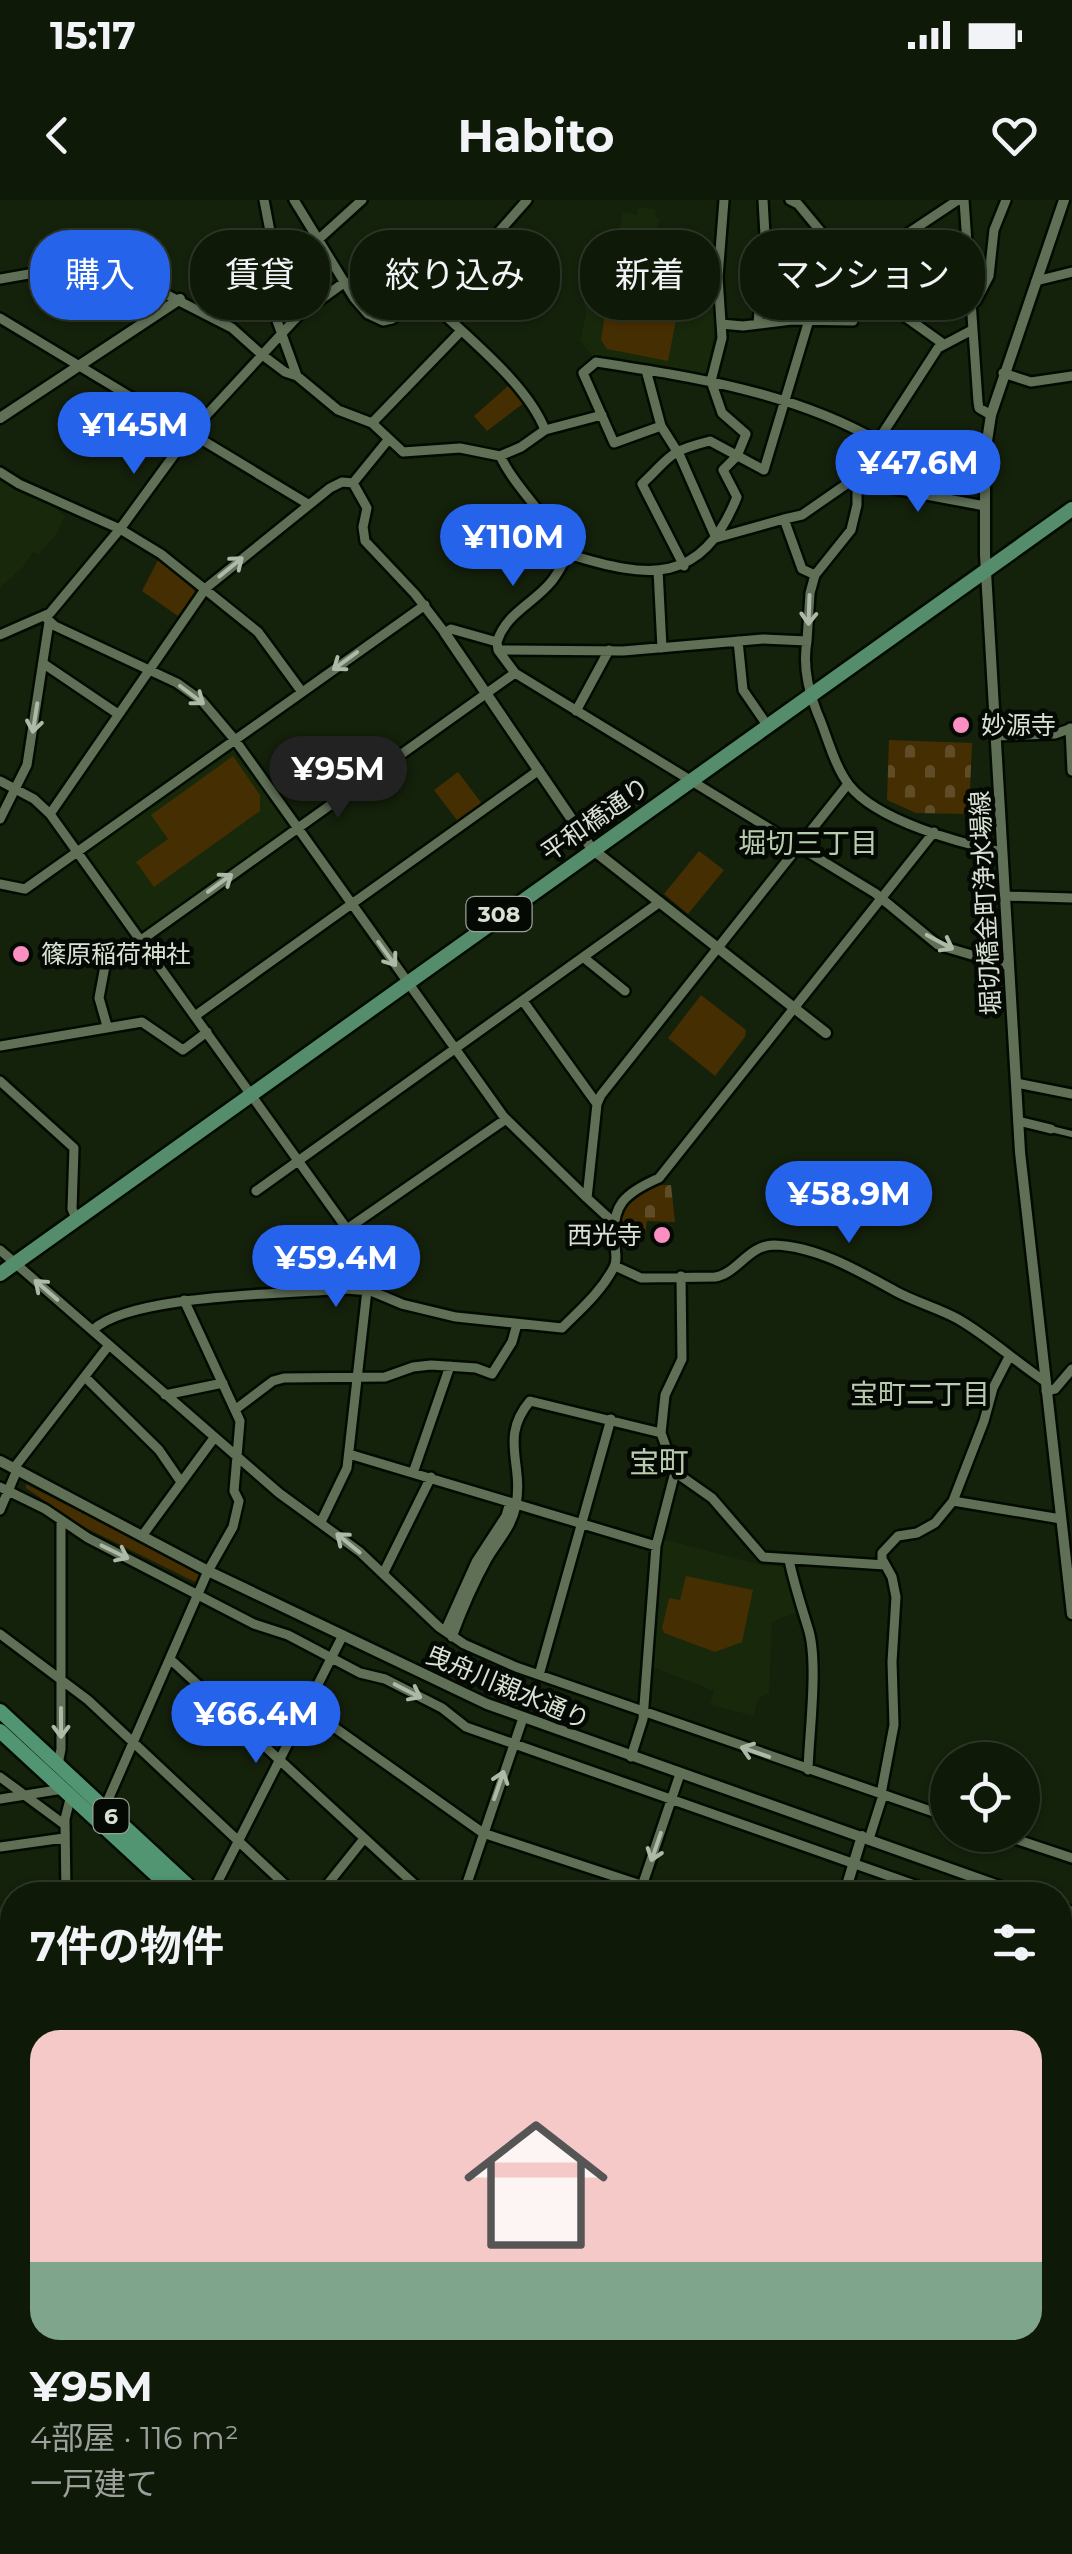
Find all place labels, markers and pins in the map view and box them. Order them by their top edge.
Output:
pin: ¥145M [64,392,204,477]
pin: ¥47.6M [837,430,999,515]
pin: ¥110M [443,504,583,589]
place label: 妙源寺 [981,710,1056,740]
marker: 妙源寺 [950,714,972,736]
pin: ¥95M [279,736,397,821]
place label: 篠原稲荷神社 [41,939,191,969]
marker: 篠原稲荷神社 [10,943,32,965]
pin: ¥58.9M [768,1161,930,1246]
place label: 西光寺 [567,1220,642,1250]
marker: 西光寺 [651,1224,673,1246]
pin: ¥59.4M [255,1225,417,1310]
pin: ¥66.4M [175,1681,337,1766]

